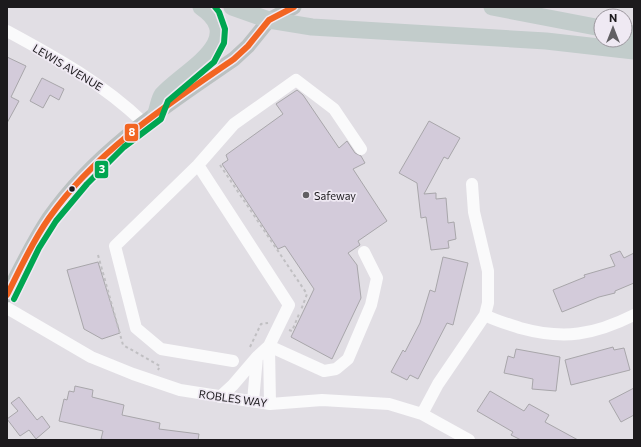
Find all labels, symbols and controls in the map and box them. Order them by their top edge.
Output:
north arrow [593,8,633,48]
text: N [609,11,617,24]
street label: LEWIS AVENUE [31,41,105,93]
line badge: 8 [124,123,139,142]
text: 8 [129,125,136,138]
line badge: 3 [94,160,109,179]
text: 3 [99,162,105,175]
unlabelled marker [67,184,77,194]
place label: Safeway [314,189,356,202]
marker: Safeway [301,190,311,200]
street label: ROBLES WAY [198,387,268,409]

